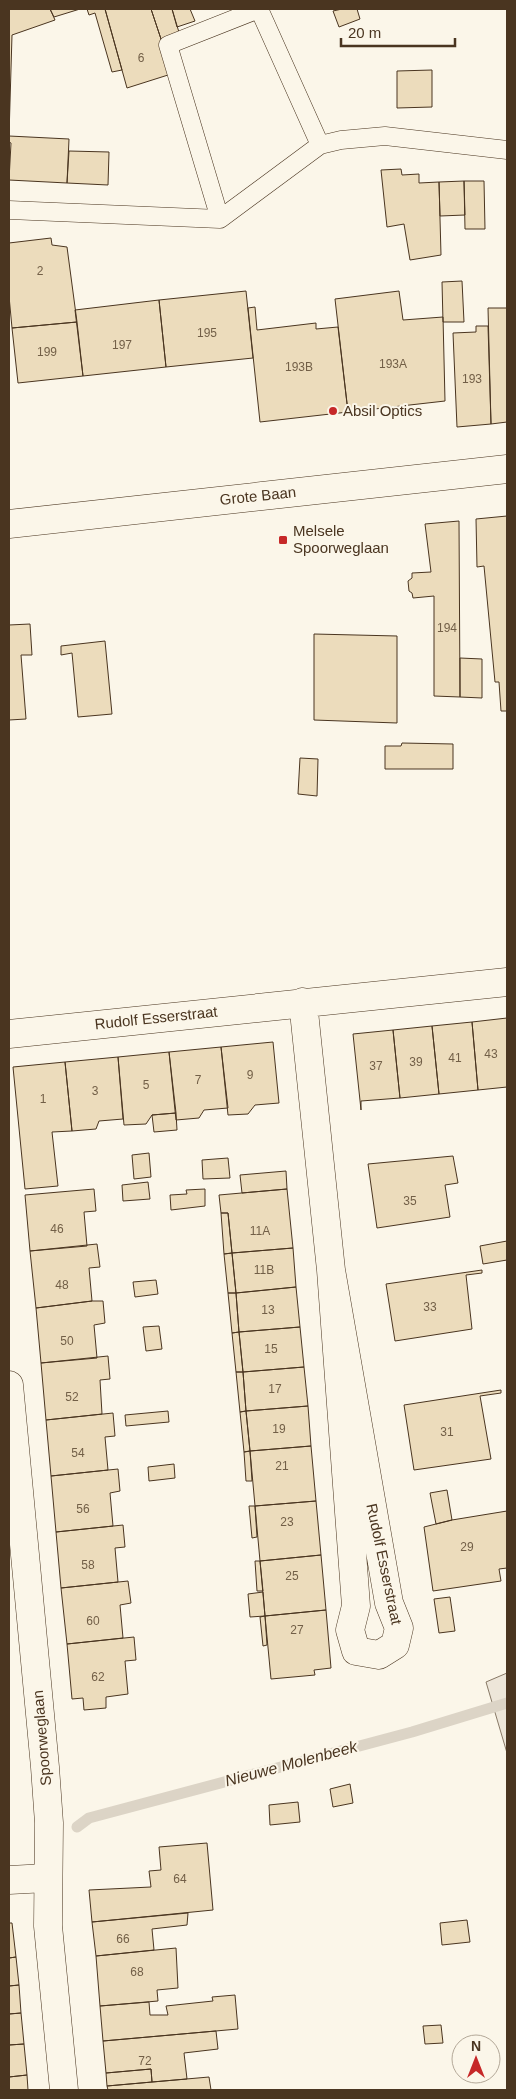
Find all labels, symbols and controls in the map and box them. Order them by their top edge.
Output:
scale bar [341,15,455,47]
text: 20 m [348,24,381,41]
house number: 6 [138,51,145,65]
house number: 2 [37,264,44,278]
house number: 195 [197,326,217,340]
house number: 197 [112,338,132,352]
house number: 199 [37,345,57,359]
house number: 193A [379,357,407,371]
house number: 193B [285,360,313,374]
house number: 193 [462,372,482,386]
place label: Absil Optics [343,402,422,419]
marker: Absil Optics [327,405,339,417]
street label: Grote Baan [219,483,297,508]
place label: Melsele Spoorweglaan [293,522,389,556]
marker: Melsele Spoorweglaan [277,534,289,546]
house number: 194 [437,621,457,635]
street label: Rudolf Esserstraat [94,1003,219,1032]
house number: 43 [484,1047,498,1061]
house number: 41 [448,1051,462,1065]
house number: 39 [409,1055,423,1069]
house number: 37 [369,1059,383,1073]
house number: 9 [247,1068,254,1082]
house number: 7 [195,1073,202,1087]
house number: 5 [143,1078,150,1092]
house number: 3 [92,1084,99,1098]
house number: 1 [40,1092,47,1106]
house number: 35 [403,1194,417,1208]
house number: 46 [50,1222,64,1236]
house number: 11A [250,1224,270,1238]
house number: 11B [254,1263,274,1277]
house number: 48 [55,1278,69,1292]
house number: 33 [423,1300,437,1314]
house number: 13 [261,1303,275,1317]
house number: 50 [60,1334,74,1348]
house number: 15 [264,1342,278,1356]
house number: 17 [268,1382,282,1396]
house number: 52 [65,1390,79,1404]
house number: 19 [272,1422,286,1436]
house number: 31 [440,1425,454,1439]
house number: 54 [71,1446,85,1460]
house number: 21 [275,1459,289,1473]
house number: 56 [76,1502,90,1516]
street label: Rudolf Esserstraat [363,1502,406,1627]
house number: 23 [280,1515,294,1529]
house number: 29 [460,1540,474,1554]
house number: 58 [81,1558,95,1572]
house number: 25 [285,1569,299,1583]
house number: 60 [86,1614,100,1628]
house number: 27 [290,1623,304,1637]
house number: 62 [91,1670,105,1684]
street label: Spoorweglaan [29,1690,54,1787]
water label: Nieuwe Molenbeek [223,1737,360,1789]
house number: 64 [173,1872,187,1886]
house number: 66 [116,1932,130,1946]
house number: 68 [130,1965,144,1979]
north arrow [451,2034,501,2084]
text: N [471,2038,481,2054]
house number: 72 [138,2054,152,2068]

